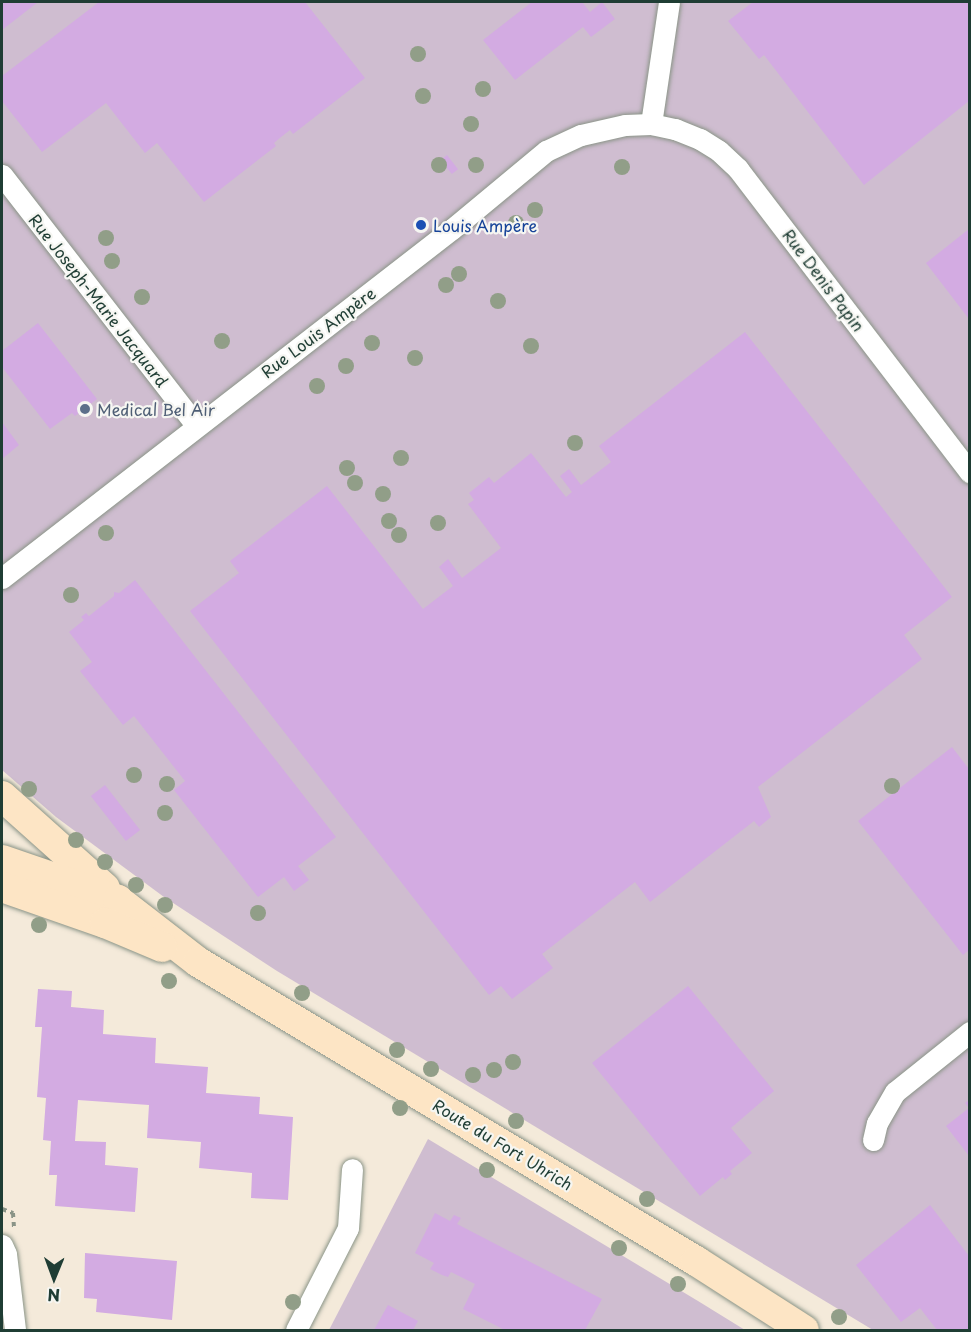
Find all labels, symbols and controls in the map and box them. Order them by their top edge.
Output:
street label: Rue Joseph-Marie Jacquard [24,208,174,392]
place label: Louis Ampère [433,215,538,235]
marker: Louis Ampère [414,218,428,232]
street label: Rue Denis Papin [779,225,869,335]
street label: Rue Louis Ampère [256,282,380,382]
place label: Medical Bel Air [97,399,215,419]
marker: Medical Bel Air [78,402,92,416]
street label: Route du Fort Uhrich [429,1094,577,1194]
north arrow [24,1248,84,1308]
text: N [47,1284,60,1308]

